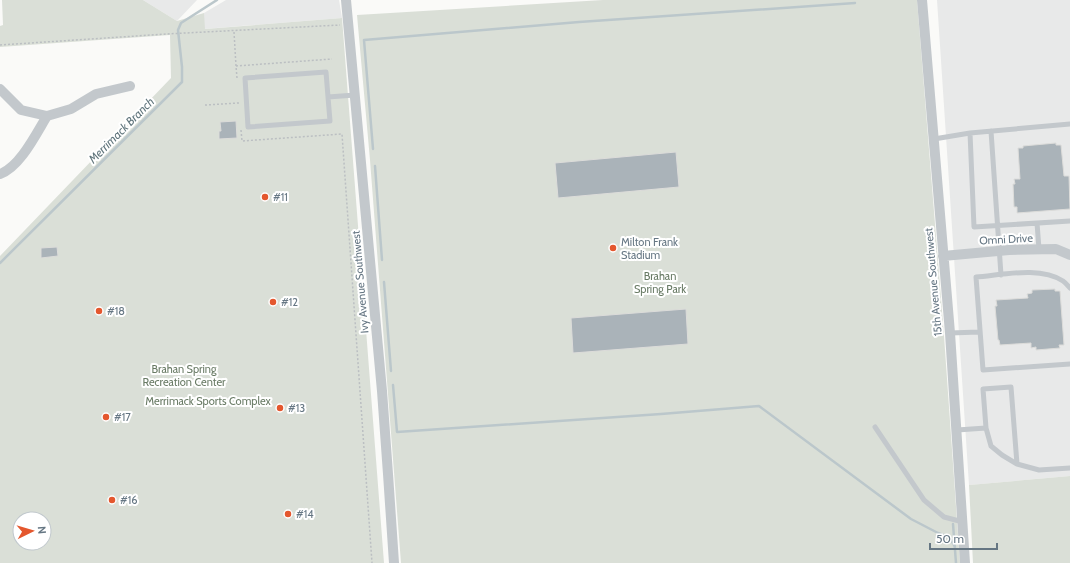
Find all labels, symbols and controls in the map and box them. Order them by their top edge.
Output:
water label: Merrimack Branch [84,94,157,167]
place label: #11 [273,190,288,204]
marker: #11 [260,192,270,202]
street label: 15th Avenue Southwest [921,227,945,337]
street label: Ivy Avenue Southwest [349,230,371,334]
street label: Omni Drive [979,231,1034,247]
place label: Milton Frank Stadium [621,235,678,262]
marker: Milton Frank Stadium [608,243,618,253]
park label: Brahan Spring Park [634,269,686,296]
place label: #12 [281,295,298,309]
marker: #12 [268,297,278,307]
place label: #18 [107,304,125,318]
marker: #18 [94,306,104,316]
park label: Brahan Spring Recreation Center [143,362,226,389]
park label: Merrimack Sports Complex [145,394,272,408]
place label: #13 [288,401,305,415]
marker: #13 [275,403,285,413]
place label: #17 [114,410,131,424]
marker: #17 [101,412,111,422]
place label: #16 [120,493,138,507]
marker: #16 [107,495,117,505]
place label: #14 [296,507,314,521]
marker: #14 [283,509,293,519]
north arrow [12,511,52,551]
scale bar [930,525,997,551]
text: N [35,526,49,535]
text: 50 m [936,531,964,546]

